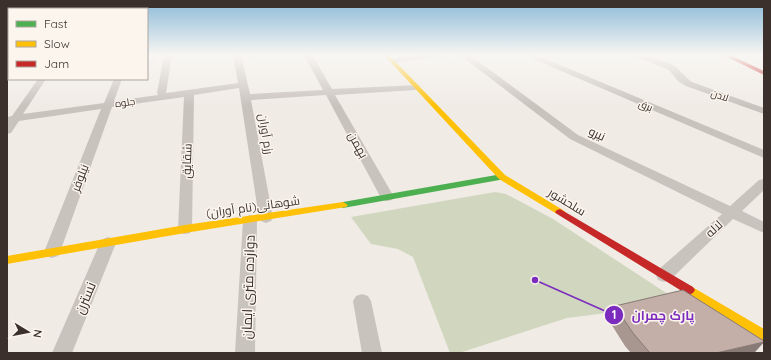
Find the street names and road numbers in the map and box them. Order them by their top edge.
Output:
street label: لادن [709,86,730,105]
street label: جلوه [114,95,136,110]
street label: برق [637,97,655,114]
street label: رزم آوران [255,112,277,156]
street label: نیرو [586,123,608,144]
street label: بهمن [345,129,372,160]
street label: شقایق [178,143,195,179]
street label: نیلوفر [67,162,92,195]
street label: سلحشور [545,184,589,219]
street label: شوهانی(نام آوران) [205,192,301,221]
street label: لاله [702,217,725,240]
street label: دوازده متری ایمان [237,234,259,340]
street label: نسترن [70,279,100,317]

